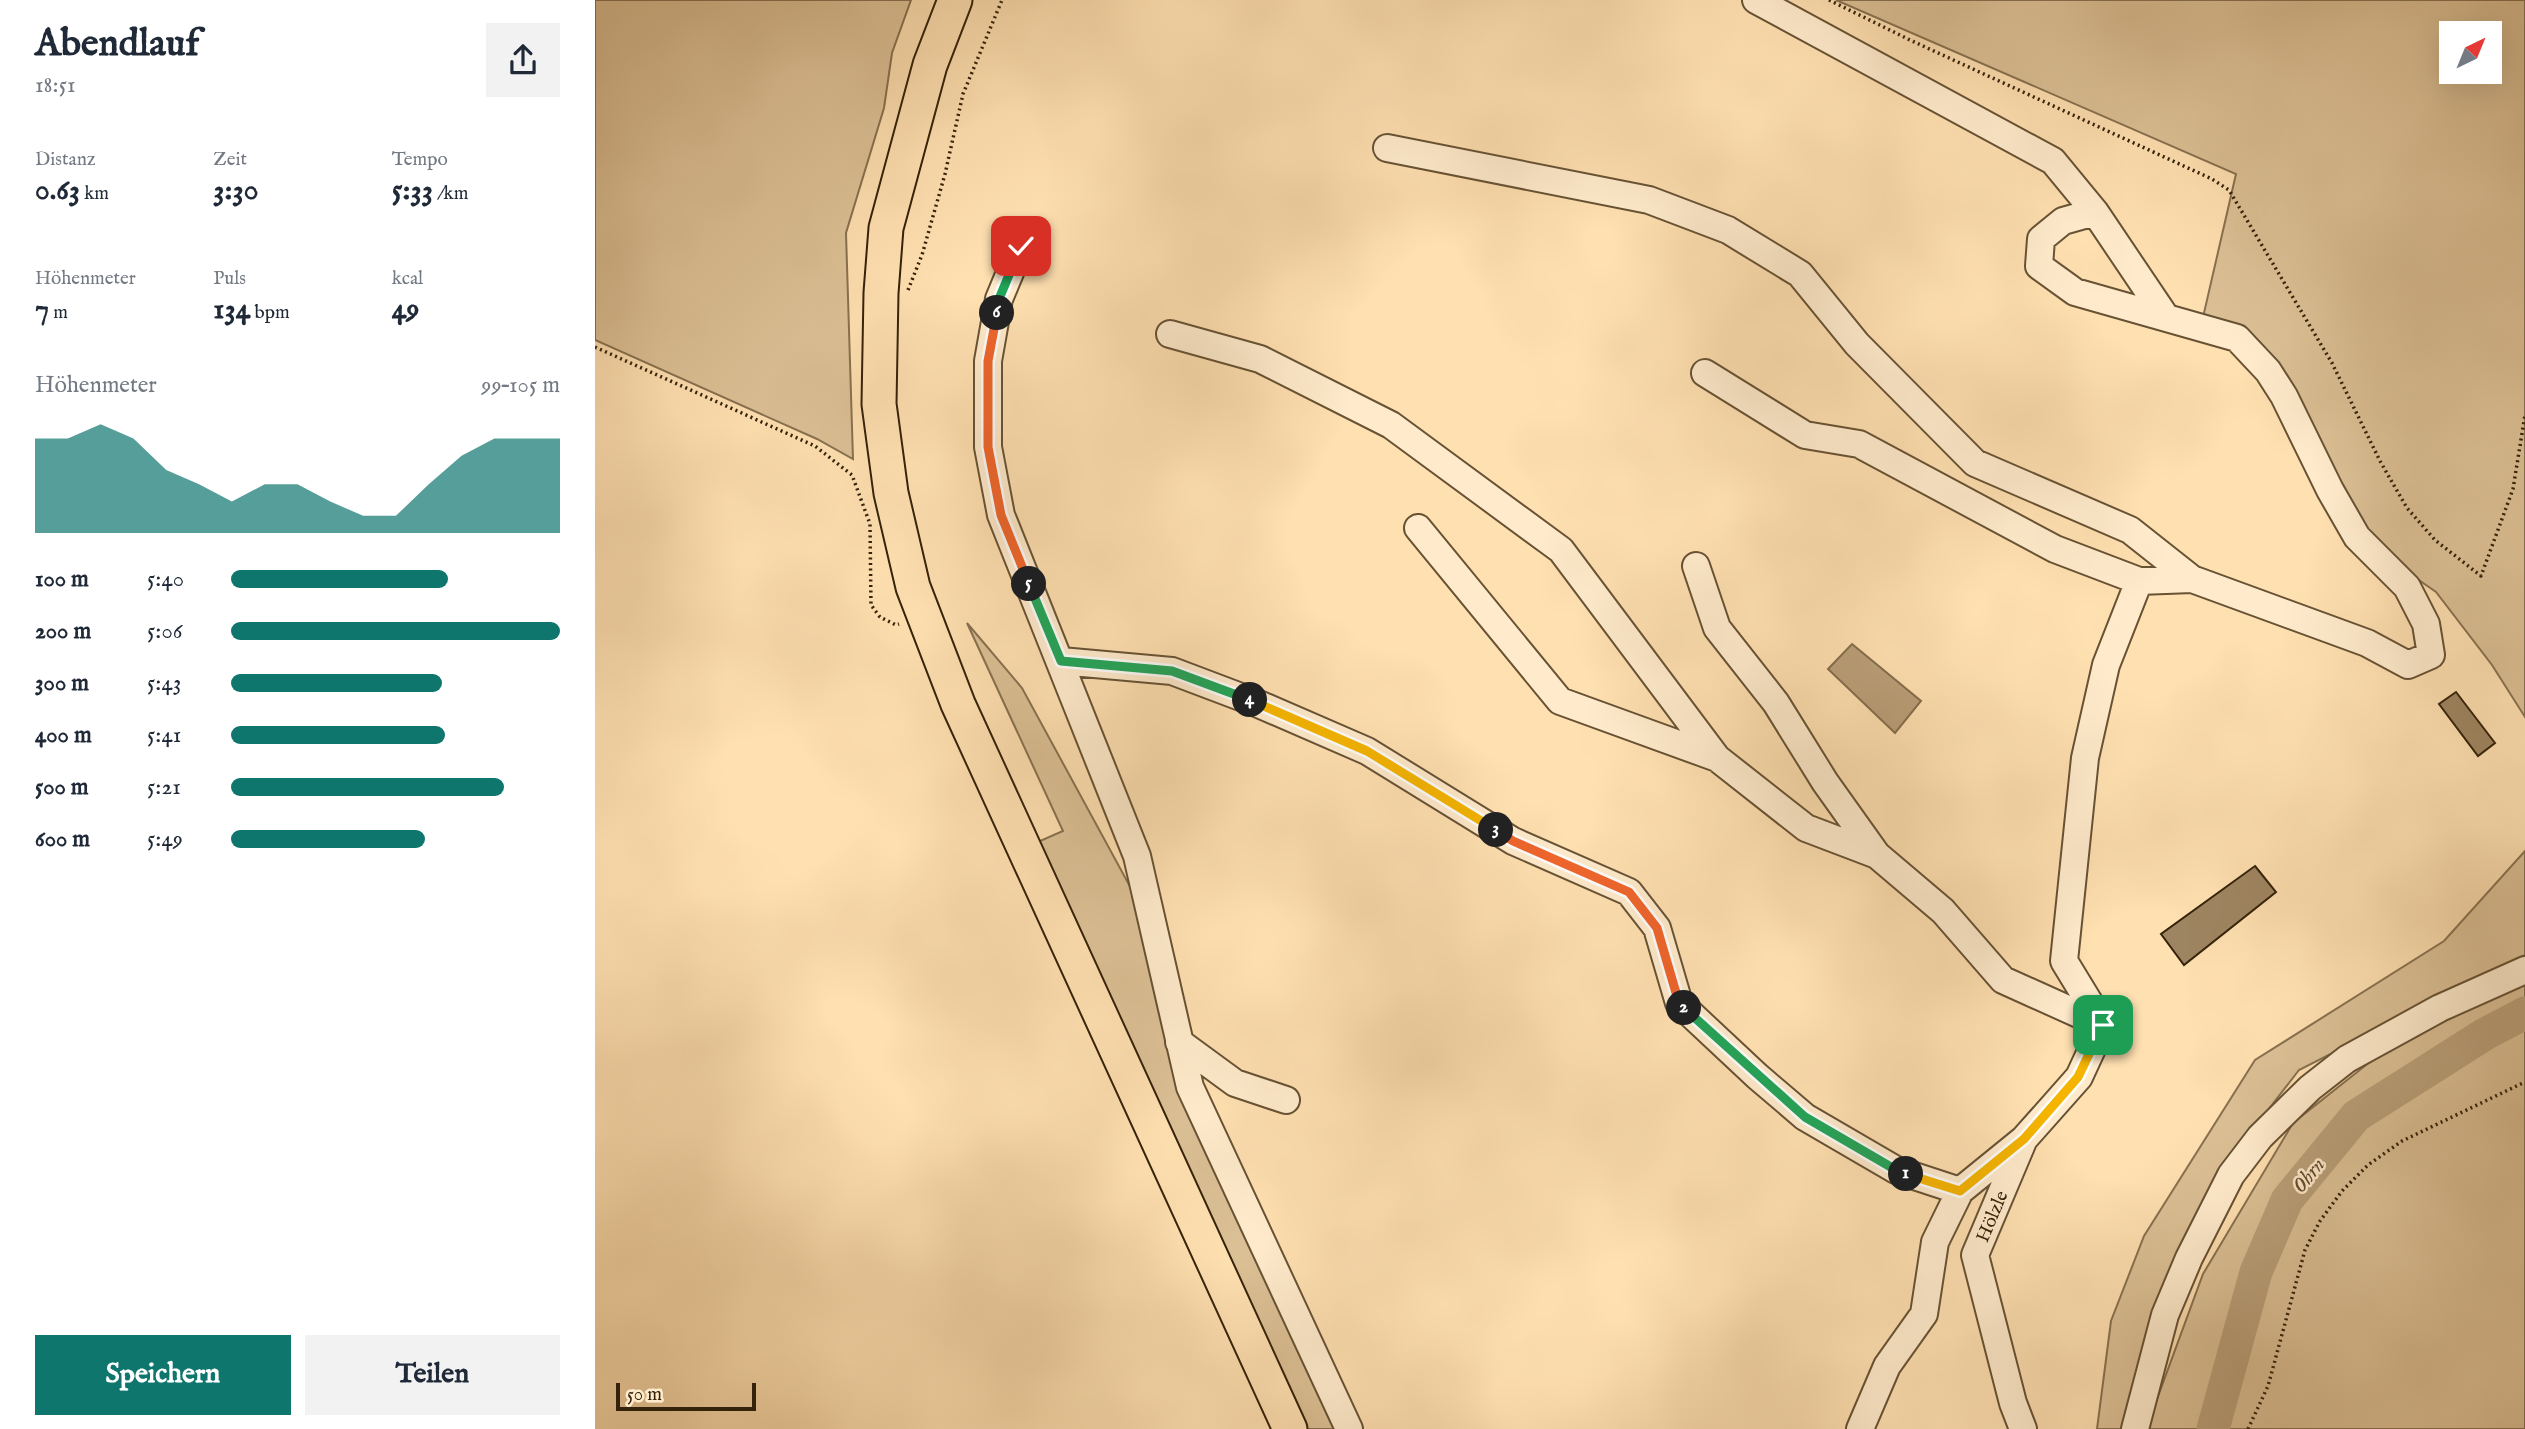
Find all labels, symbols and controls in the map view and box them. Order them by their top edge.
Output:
text: Abendlauf [35,21,199,69]
north arrow [2439,21,2503,84]
map controls [2439,21,2502,84]
button: share [486,23,560,97]
text: 18:51 [35,71,76,100]
text: Distanz [35,148,96,172]
text: Zeit [213,148,247,172]
text: Tempo [392,148,448,172]
text: 0.63 [35,172,80,210]
text: 3:30 [213,172,258,210]
text: 5:33 [392,172,433,210]
text: km [80,182,109,206]
text: /km [433,182,468,206]
pin [991,216,1051,276]
icon: check [1002,227,1040,265]
text: Höhenmeter [35,267,136,291]
text: Puls [213,267,246,291]
text: kcal [392,267,423,291]
text: 7 [35,291,49,329]
text: 134 [213,291,250,329]
text: 49 [392,291,419,329]
pin: 6 [979,296,1015,330]
text: 6 [992,300,1001,324]
text: m [49,301,68,325]
text: bpm [250,301,290,325]
text: Höhenmeter [35,371,157,400]
text: 99–105 m [481,371,560,400]
text: 100 m [35,565,89,594]
text: 5:40 [147,565,184,594]
pin: 5 [1011,566,1047,602]
text: 5 [1025,571,1032,595]
text: 200 m [35,617,91,646]
text: 5:06 [147,617,182,646]
text: 300 m [35,669,89,698]
text: 5:43 [147,669,181,698]
pin: 4 [1233,682,1267,718]
text: 4 [1245,687,1254,711]
text: 400 m [35,721,92,750]
text: 5:41 [147,721,181,750]
text: 500 m [35,773,89,802]
text: 5:21 [147,773,181,802]
pin: 3 [1479,812,1513,848]
text: 3 [1492,817,1499,841]
text: 600 m [35,825,90,854]
text: 5:49 [147,825,183,854]
pin: 2 [1667,990,1701,1026]
text: 2 [1679,995,1688,1019]
pin [2073,995,2133,1055]
icon: arrive [2084,1006,2122,1044]
water label: Ohrn [2287,1153,2332,1199]
pin: 1 [1889,1156,1923,1192]
text: 1 [1902,1161,1909,1185]
street label: Hölzle [1971,1187,2015,1246]
button: Speichern [35,1335,291,1415]
button: Teilen [305,1335,560,1415]
scale bar [616,1380,756,1412]
text: 50 m [627,1383,662,1407]

